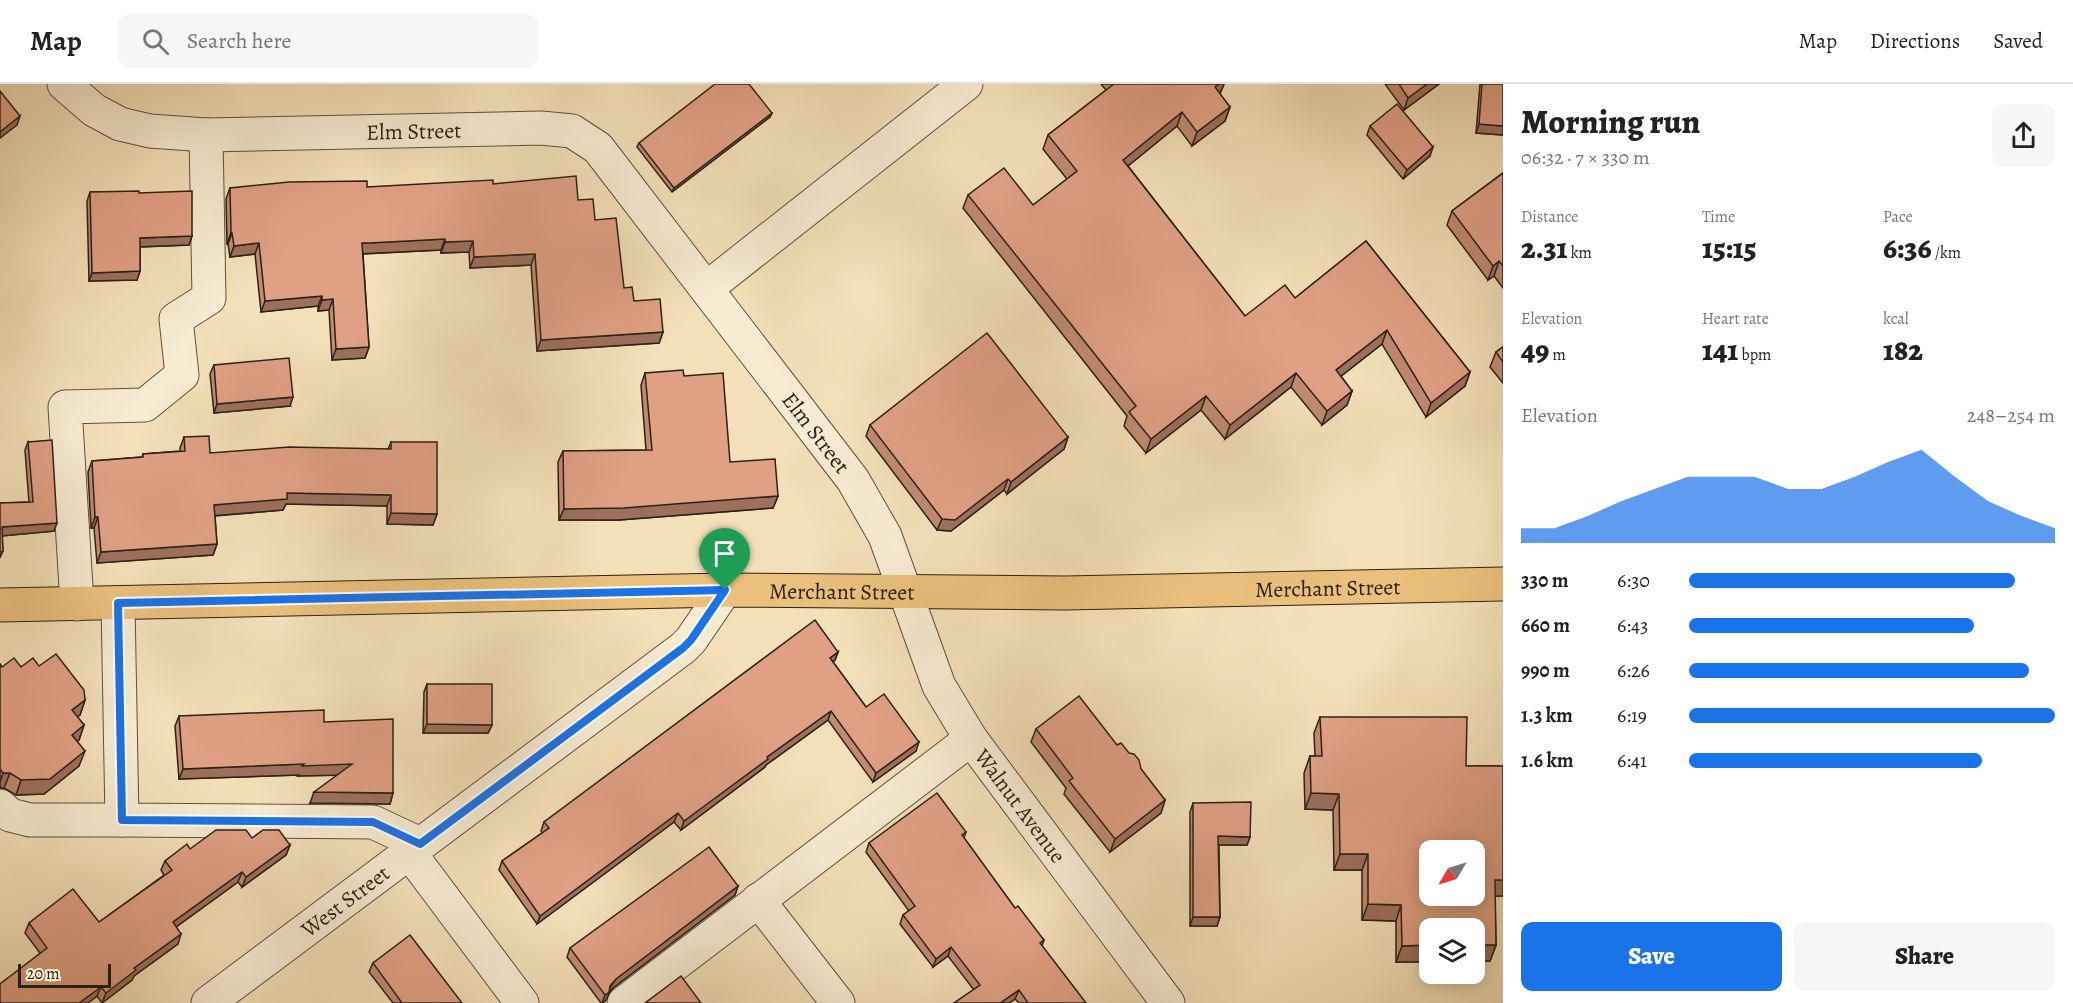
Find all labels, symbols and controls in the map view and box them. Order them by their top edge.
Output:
search box [118,14,538,68]
text: Map [30,22,82,60]
icon: search [139,25,172,58]
text: Search here [187,26,291,56]
text: Map [1799,27,1837,55]
text: Directions [1870,27,1960,55]
text: Saved [1993,27,2043,55]
text: Morning run [1521,99,1700,144]
button: share [1992,104,2055,167]
street label: Elm Street [366,116,462,148]
text: 06:32 · 7 × 330 m [1521,144,1650,171]
text: Distance [1521,206,1578,228]
text: Time [1702,206,1735,228]
text: Pace [1883,206,1913,228]
text: 2.31 [1521,228,1568,268]
text: 15:15 [1702,228,1757,268]
text: 6:36 [1883,228,1931,268]
text: km [1568,242,1592,264]
text: /km [1931,242,1961,264]
text: Elevation [1521,308,1582,330]
text: Heart rate [1702,308,1769,330]
text: kcal [1883,308,1909,330]
text: 49 [1521,330,1549,370]
text: 141 [1702,330,1738,370]
text: 182 [1883,330,1923,370]
text: m [1549,344,1566,366]
text: bpm [1738,344,1771,366]
street label: Elm Street [775,386,856,480]
text: Elevation [1521,402,1598,429]
text: 248–254 m [1967,402,2055,429]
pin [699,528,750,590]
icon: arrive [708,537,741,570]
text: 330 m [1521,567,1569,594]
text: 6:30 [1617,567,1650,594]
street label: Merchant Street [1255,572,1401,605]
street label: Merchant Street [769,576,915,608]
text: 660 m [1521,612,1570,639]
text: 6:43 [1617,612,1648,639]
text: 990 m [1521,657,1570,684]
text: 6:26 [1617,657,1650,684]
text: 1.3 km [1521,702,1573,729]
text: 6:19 [1617,702,1647,729]
street label: Walnut Avenue [967,742,1072,869]
text: 1.6 km [1521,747,1574,774]
text: 6:41 [1617,747,1647,774]
north arrow [1419,840,1485,906]
map controls [1419,840,1485,984]
street label: West Street [294,858,396,945]
button: layers [1419,918,1485,984]
button: Save [1521,922,1782,991]
button: Share [1794,922,2055,991]
scale bar [18,961,111,988]
text: 20 m [27,963,60,985]

